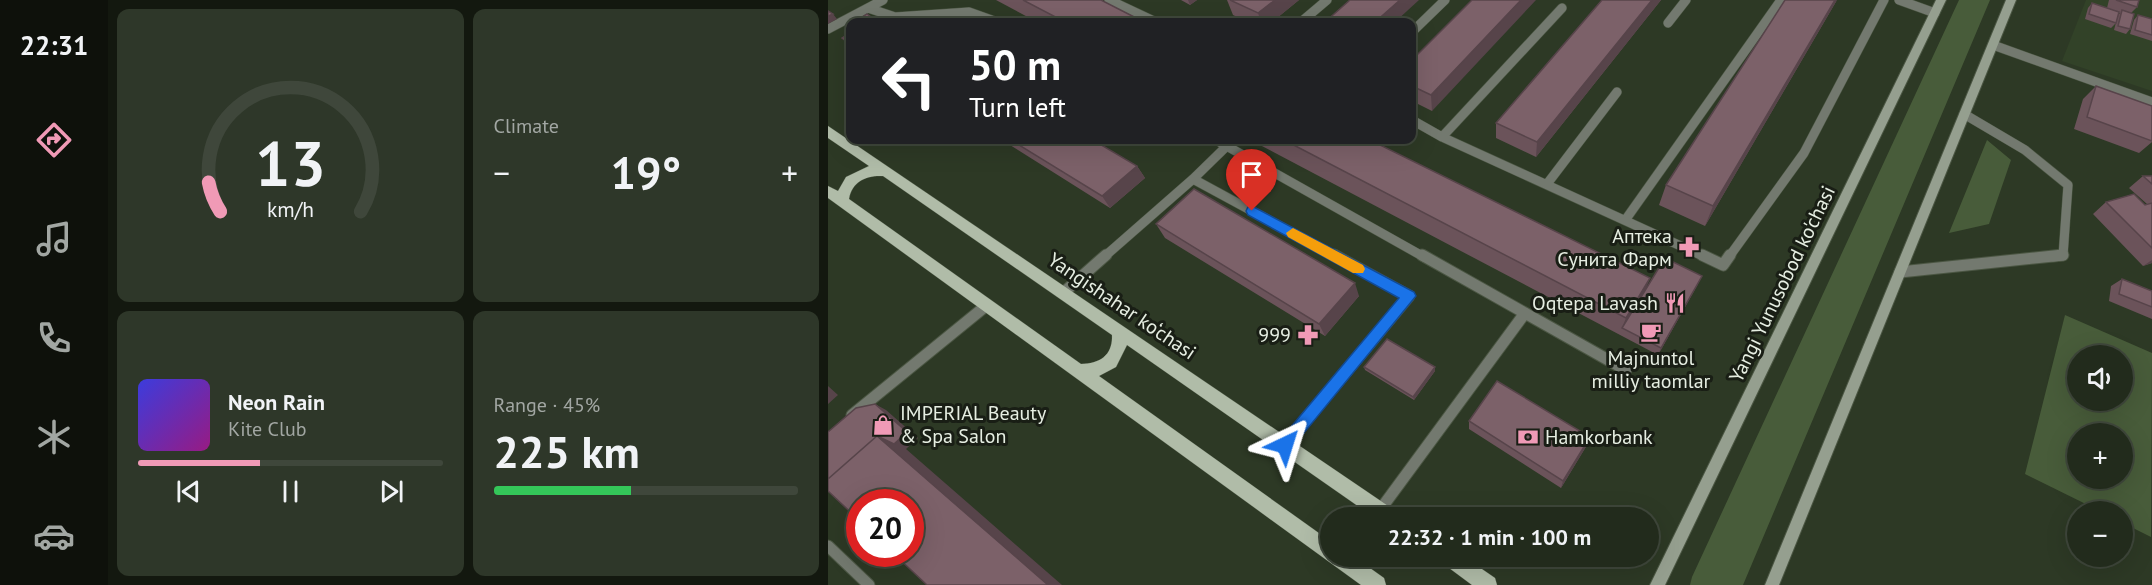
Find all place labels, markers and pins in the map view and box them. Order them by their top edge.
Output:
pin [1226,149,1277,211]
place label: Аптека Сунита Фарм [1557,223,1672,272]
pharmacy icon: Аптека Сунита Фарм [1677,235,1701,259]
place label: Oqtepa Lavash [1532,290,1658,316]
restaurant icon: Oqtepa Lavash [1663,291,1687,315]
cafe icon: Majnuntol milliy taomlar [1639,320,1663,344]
place label: 999 [1258,322,1291,348]
pharmacy icon: 999 [1296,323,1320,347]
place label: Majnuntol milliy taomlar [1592,345,1711,394]
place label: IMPERIAL Beauty & Spa Salon [900,400,1047,449]
shop icon: IMPERIAL Beauty & Spa Salon [871,413,895,437]
place label: Hamkorbank [1545,424,1653,450]
bank icon: Hamkorbank [1516,425,1540,449]

